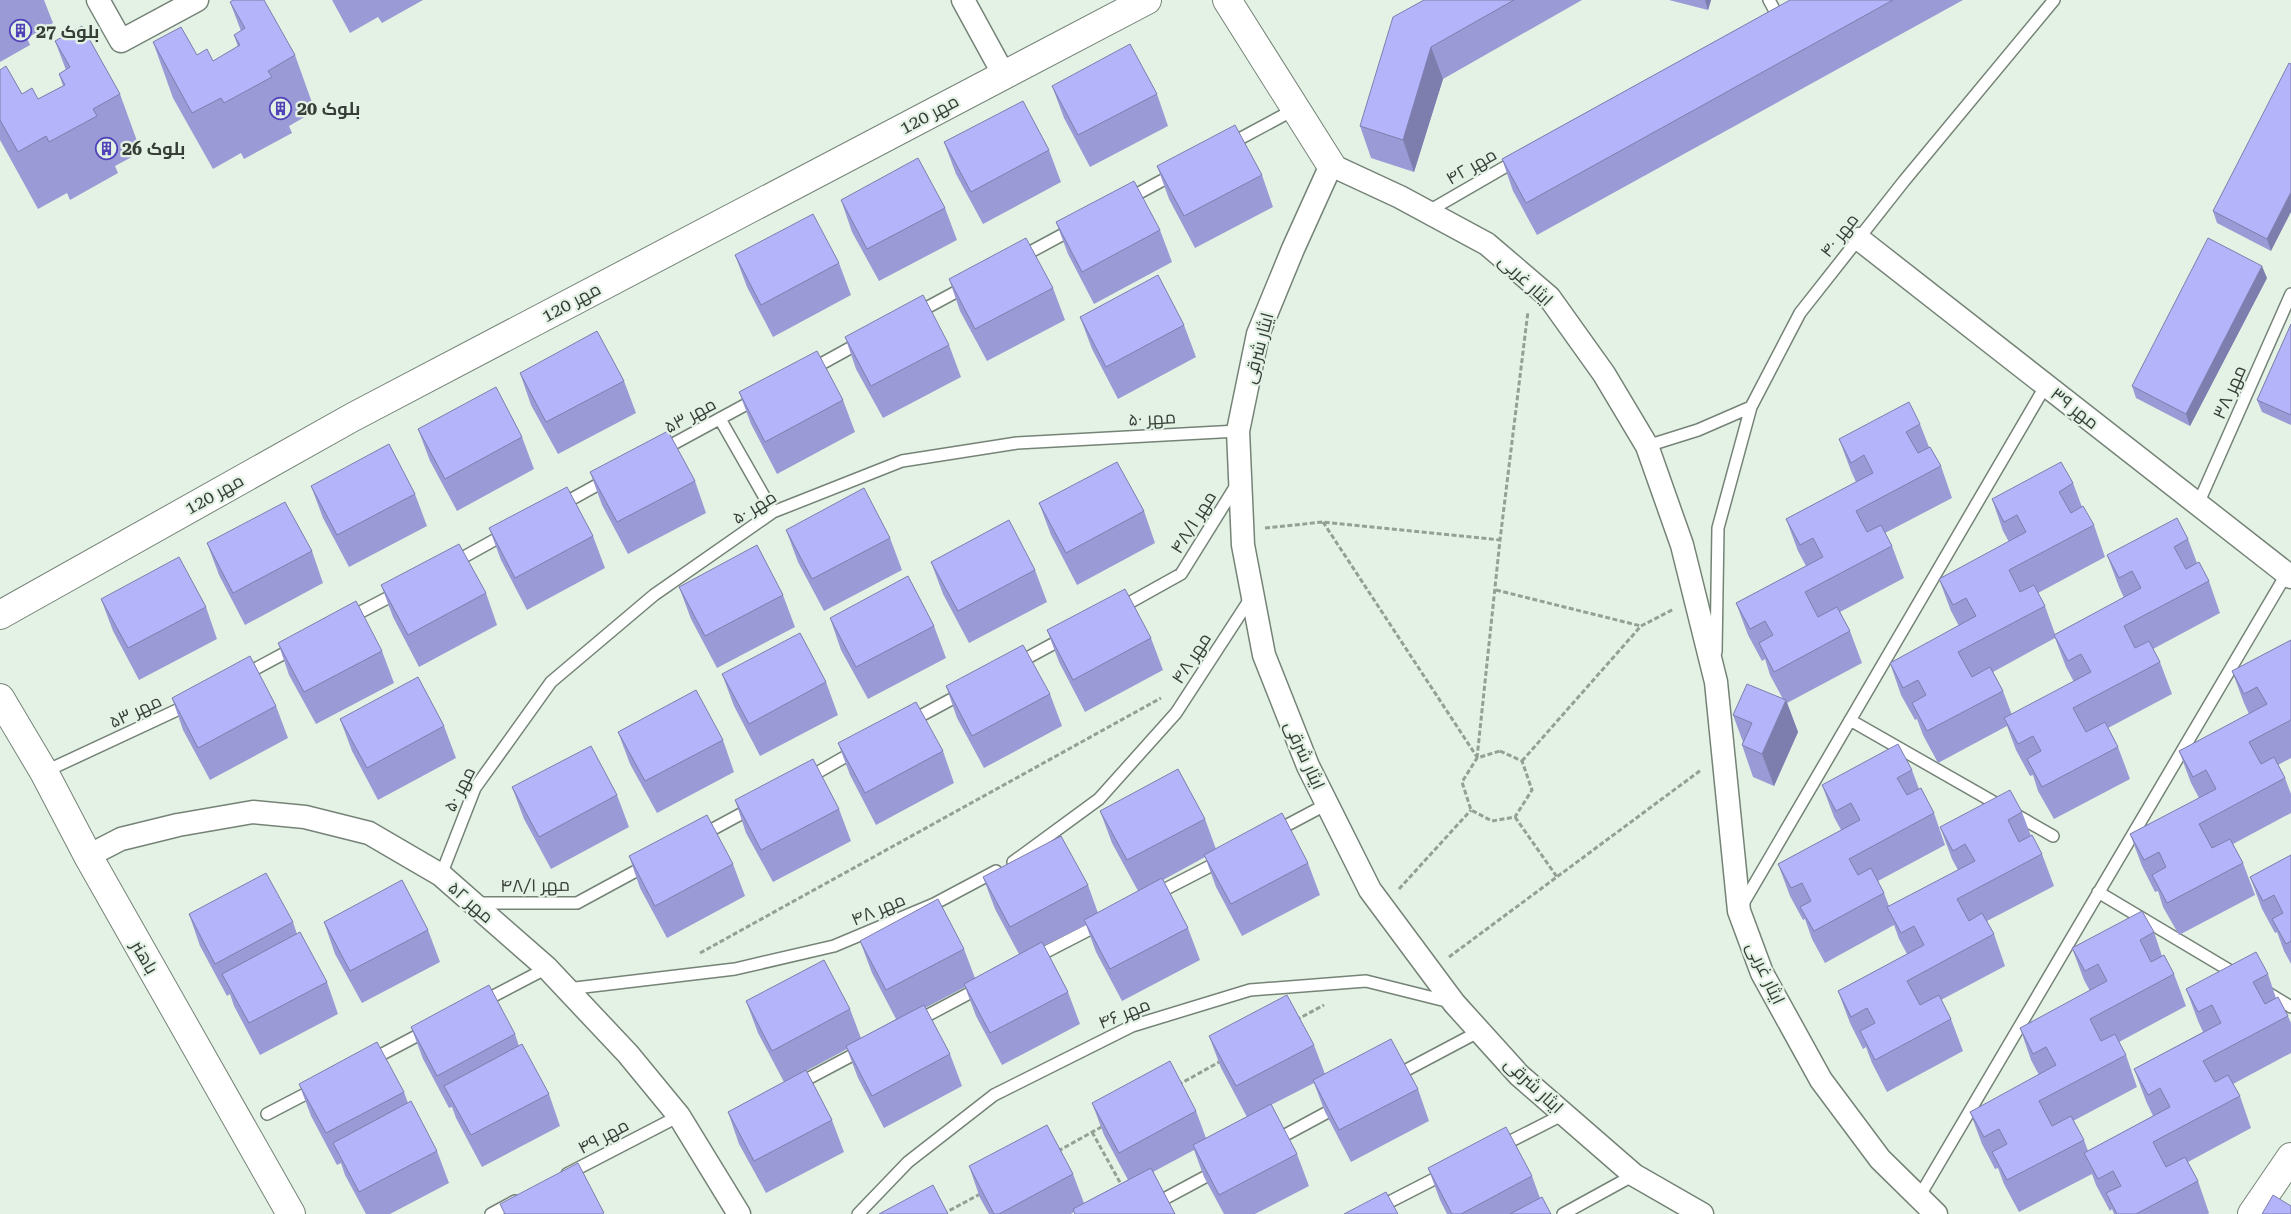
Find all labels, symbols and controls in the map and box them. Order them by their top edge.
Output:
building icon: بلوک 27 [8,19,32,43]
place label: بلوک 27 [36,21,99,43]
street label: مهر 120 [896,90,962,139]
building icon: بلوک 20 [269,96,293,120]
place label: بلوک 20 [297,98,360,120]
building icon: بلوک 26 [94,136,118,160]
place label: بلوک 26 [122,138,185,160]
street label: مهر ۴۲ [1442,143,1500,190]
street label: مهر ۴۰ [1815,209,1863,262]
street label: ایثار غربی [1494,250,1557,311]
street label: مهر 120 [538,278,604,327]
street label: ایثار شرقی [1238,310,1279,386]
street label: مهر ۳۸ [2208,362,2251,423]
street label: مهر ۳۹ [2046,383,2103,434]
street label: مهر ۵۳ [661,393,720,438]
street label: مهر ۵۰ [1128,406,1176,431]
street label: مهر 120 [181,469,247,519]
street label: مهر ۵۰ [728,486,780,529]
street label: مهر ۴۸/۱ [1166,487,1221,558]
street label: مهر ۴۸ [1167,629,1216,688]
street label: مهر ۵۳ [105,690,165,733]
street label: ایثار شرقی [1280,717,1329,793]
street label: مهر ۵۰ [439,763,480,815]
street label: مهر ۴۸/۱ [500,874,570,897]
street label: مهر ۵۲ [444,877,498,928]
street label: مهر ۴۸ [848,888,909,931]
street label: باهنر [126,936,163,978]
street label: ایثار غربی [1742,939,1790,1008]
street label: مهر ۴۶ [1095,993,1153,1034]
street label: ایثار شرقی [1500,1053,1568,1118]
street label: مهر ۴۹ [574,1114,633,1159]

